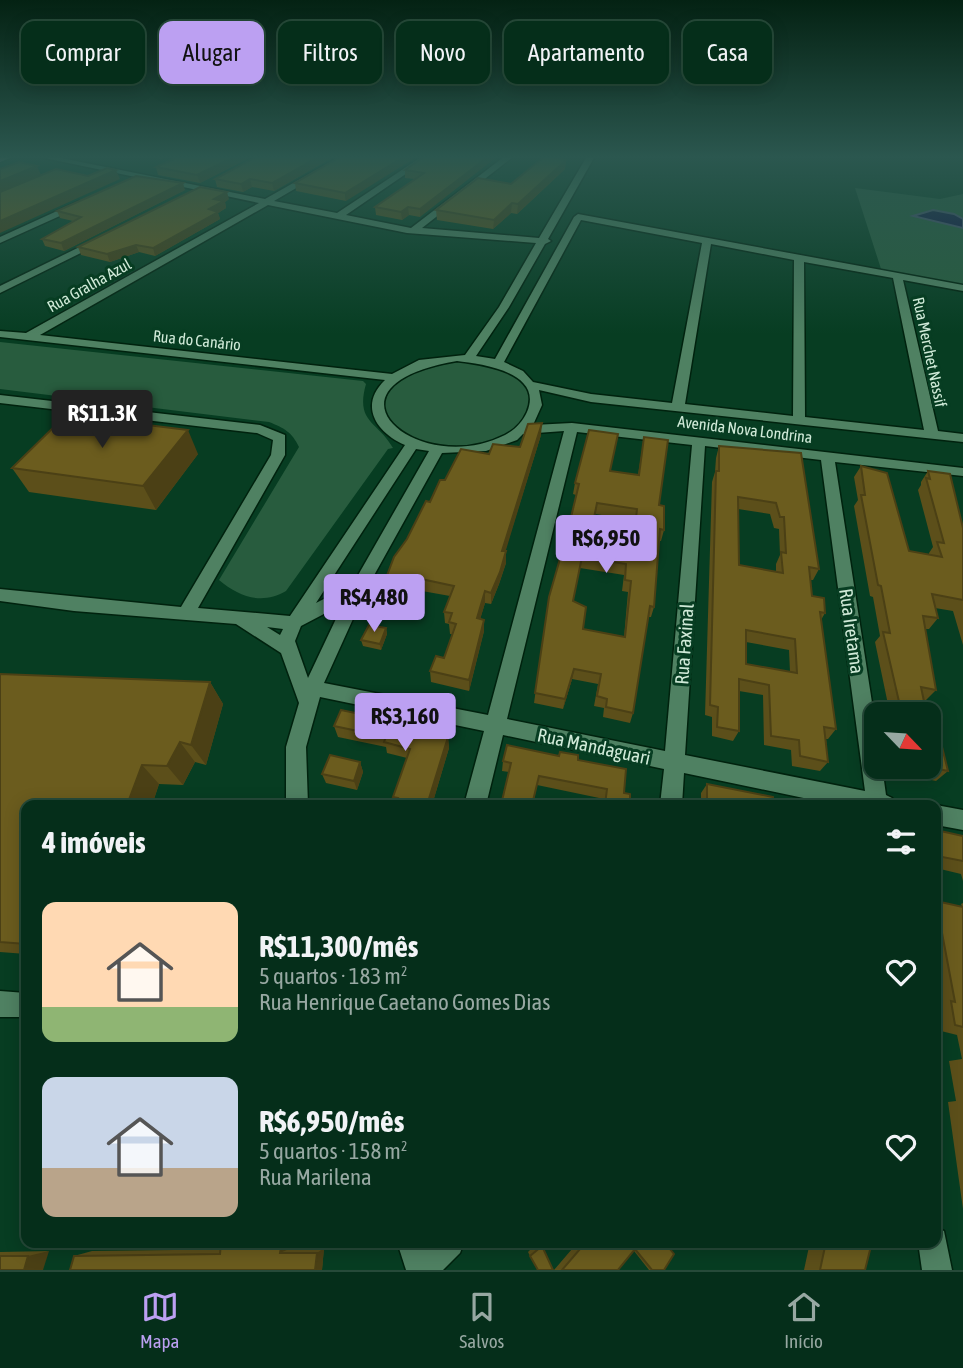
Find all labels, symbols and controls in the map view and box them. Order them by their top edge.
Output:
chip: Comprar [21,21,145,84]
chip: Alugar [159,21,264,84]
chip: Filtros [278,21,382,84]
chip: Novo [396,21,490,84]
chip: Apartamento [504,21,669,84]
chip: Casa [683,21,772,84]
street label: Rua Gralha Azul [44,254,135,315]
street label: Rua Merchet Nassif [910,295,951,409]
street label: Rua do Canário [152,326,242,354]
pin: R$11.3K [37,391,167,450]
text: R$11.3K [68,400,136,426]
street label: Avenida Nova Londrina [677,412,813,446]
pin: R$6,950 [541,516,671,575]
text: R$6,950 [572,525,640,551]
pin: R$4,480 [309,574,439,634]
text: R$4,480 [340,584,408,610]
street label: Rua Iretama [835,587,869,675]
street label: Rua Faxinal [670,603,698,685]
pin: R$3,160 [340,694,470,753]
north arrow [864,702,942,779]
map controls [864,702,941,779]
text: R$3,160 [371,703,439,729]
street label: Rua Mandaguari [536,723,652,769]
icon: filters [882,823,920,861]
text: 4 imóveis [42,825,146,859]
text: R$11,300/mês [259,929,418,963]
icon: home [98,930,182,1014]
icon: heart [882,953,920,991]
text: 5 quartos · 183 m² [259,963,407,989]
text: Rua Henrique Caetano Gomes Dias [259,989,550,1015]
text: R$6,950/mês [259,1104,404,1138]
icon: home [98,1105,182,1189]
icon: heart [882,1128,920,1166]
text: 5 quartos · 158 m² [259,1138,407,1164]
text: Rua Marilena [259,1164,372,1190]
tab: Mapa [140,1288,179,1352]
tab: Salvos [459,1288,504,1352]
tab: Início [784,1288,823,1352]

